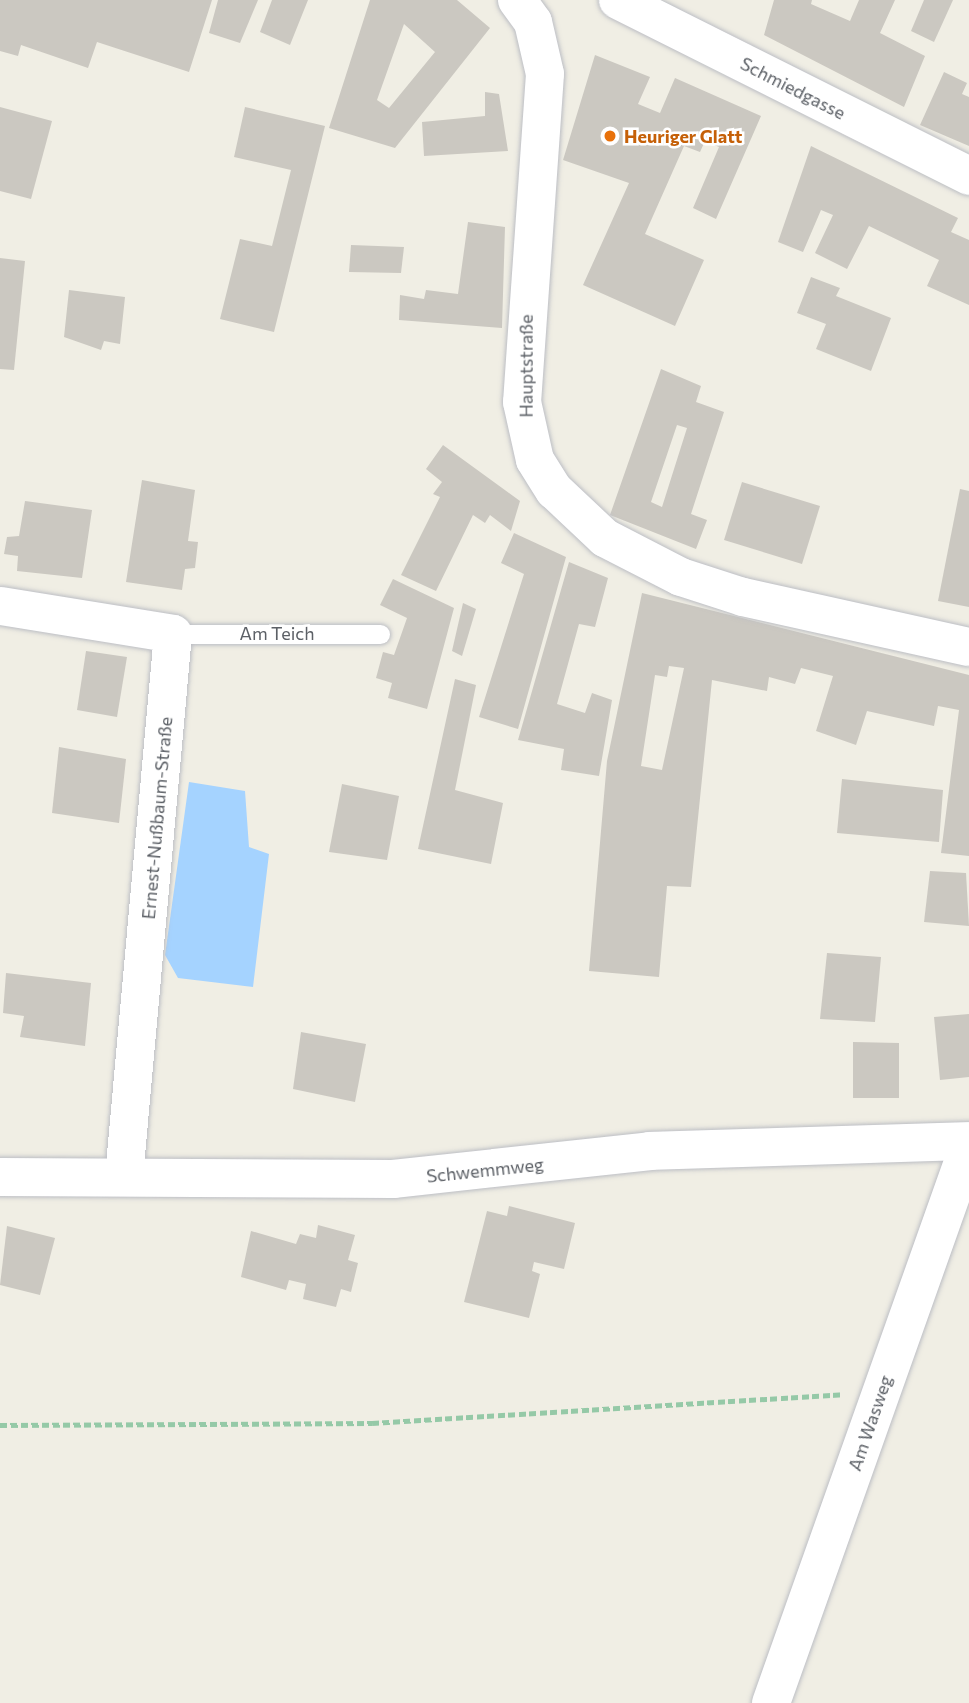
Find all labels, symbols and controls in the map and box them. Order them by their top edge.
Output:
street label: Schmiedgasse [737,52,849,124]
place label: Heuriger Glatt [624,125,742,147]
marker: Heuriger Glatt [602,128,618,144]
street label: Hauptstraße [515,314,537,418]
street label: Am Teich [239,622,315,644]
street label: Ernest-Nußbaum-Straße [137,716,177,920]
street label: Schwemmweg [425,1153,545,1187]
street label: Am Wasweg [844,1372,896,1474]

